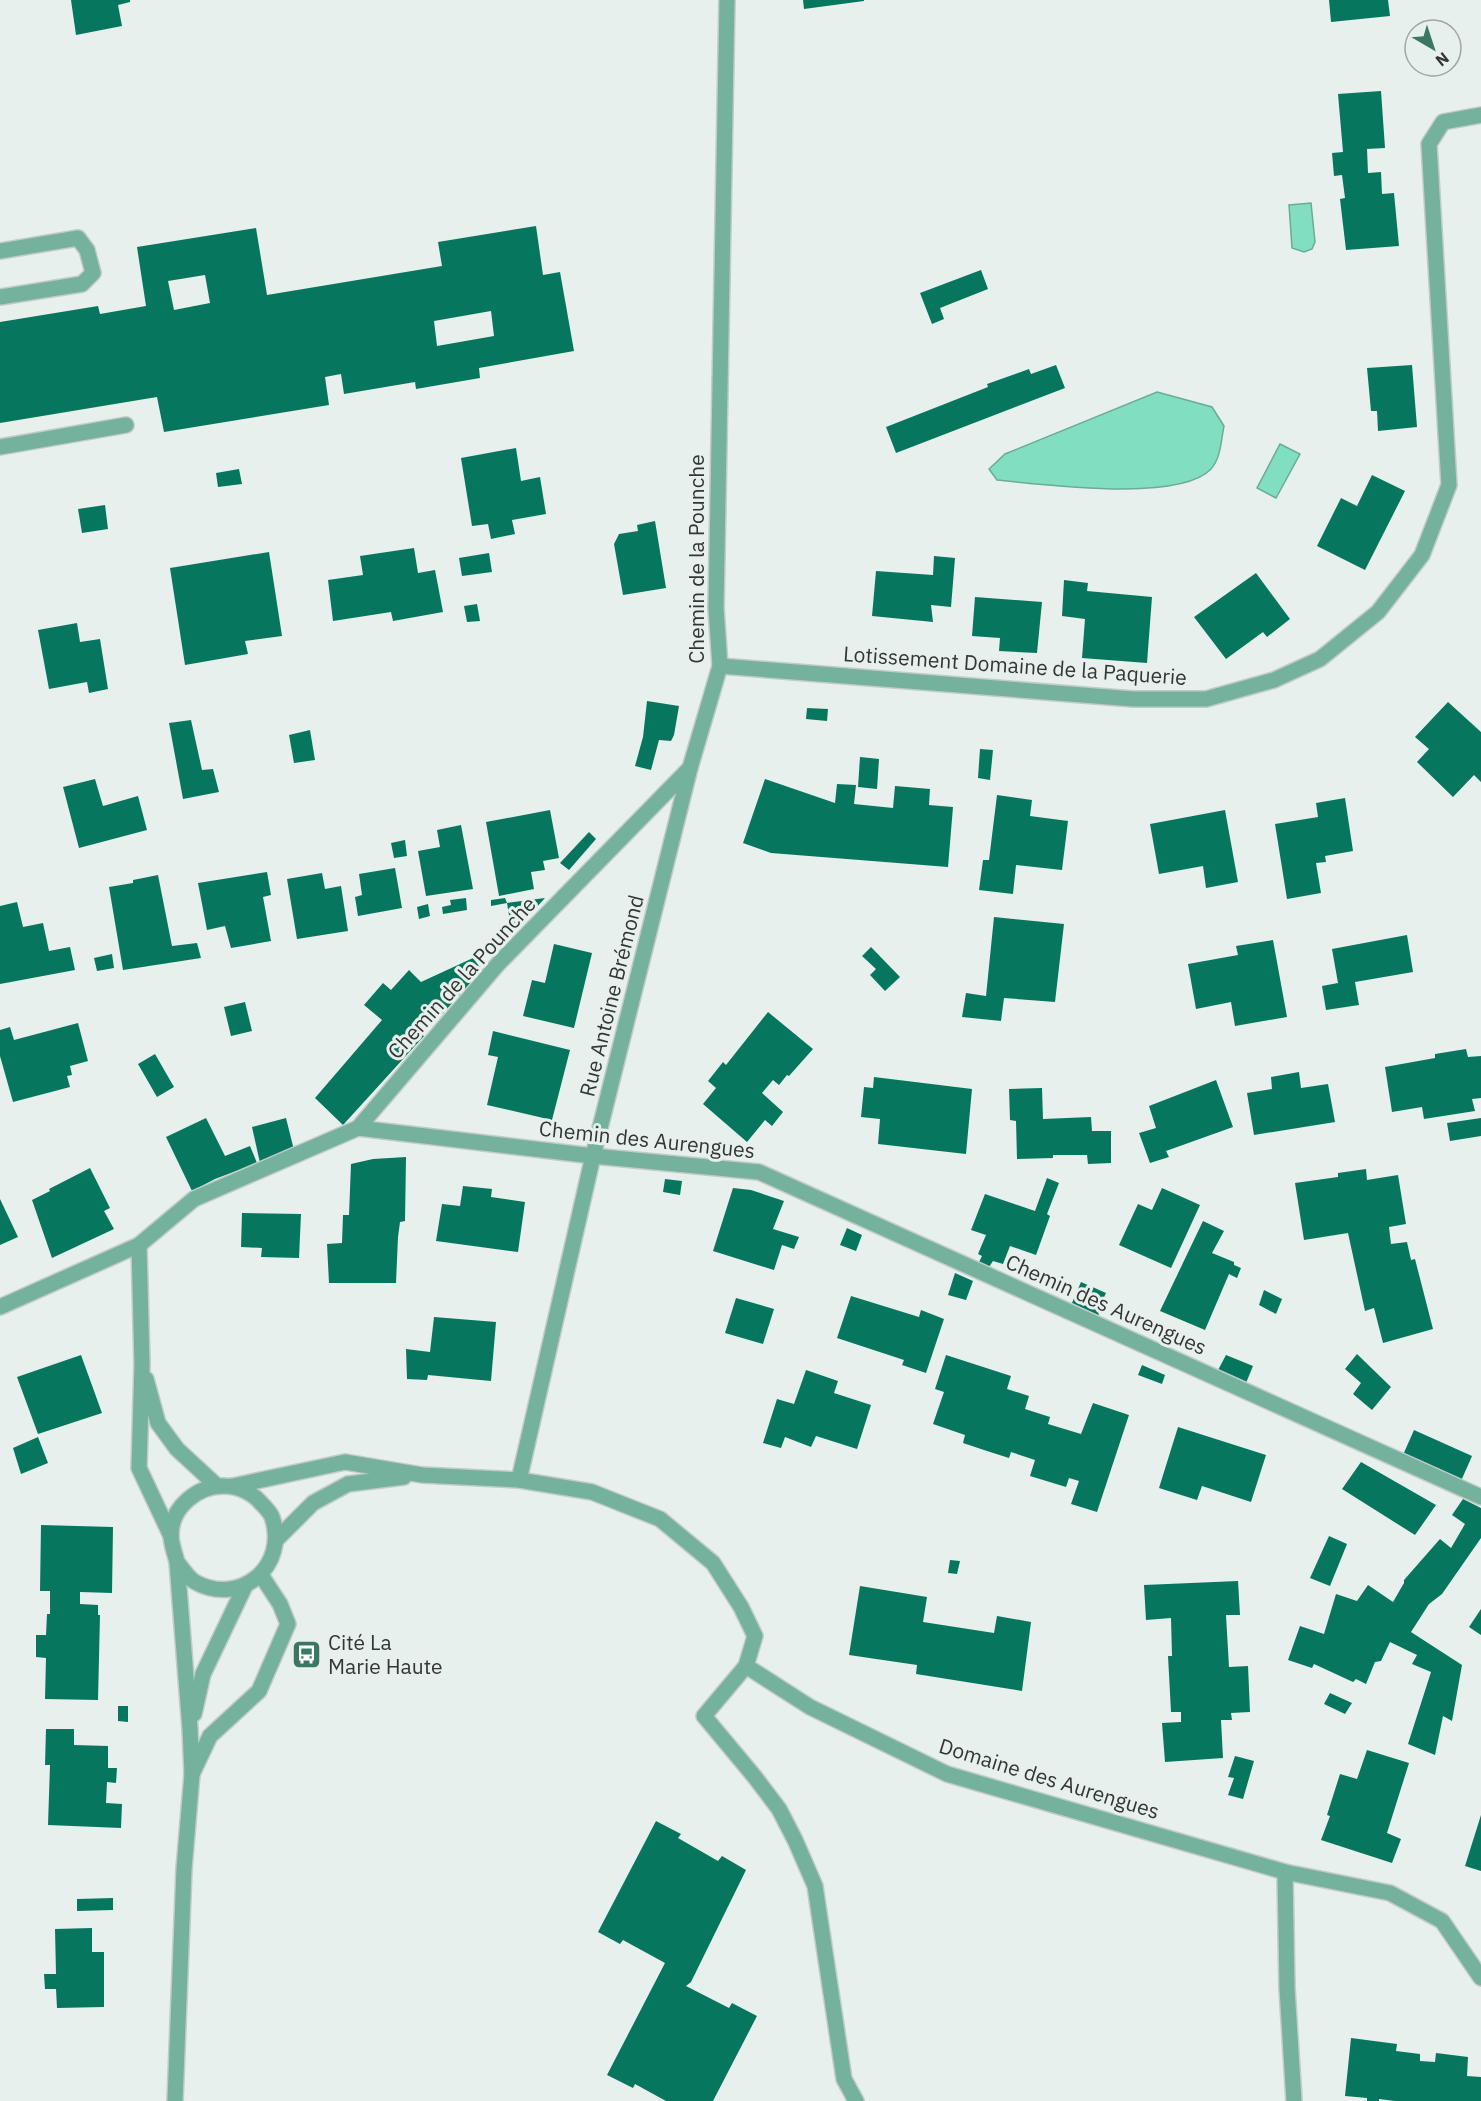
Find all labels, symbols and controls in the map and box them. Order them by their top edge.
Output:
north arrow [1403,18,1463,78]
text: N [1432,48,1453,71]
street label: Chemin de la Pounche [682,454,710,664]
street label: Lotissement Domaine de la Paquerie [842,639,1188,691]
street label: Chemin de la Pounche [381,890,542,1065]
street label: Rue Antoine Brémond [572,892,650,1100]
street label: Chemin des Aurengues [538,1114,756,1164]
street label: Chemin des Aurengues [1002,1247,1211,1361]
place label: Cité La Marie Haute [328,1628,443,1680]
bus stop icon: Cité La Marie Haute [291,1639,323,1671]
street label: Domaine des Aurengues [936,1731,1163,1825]

